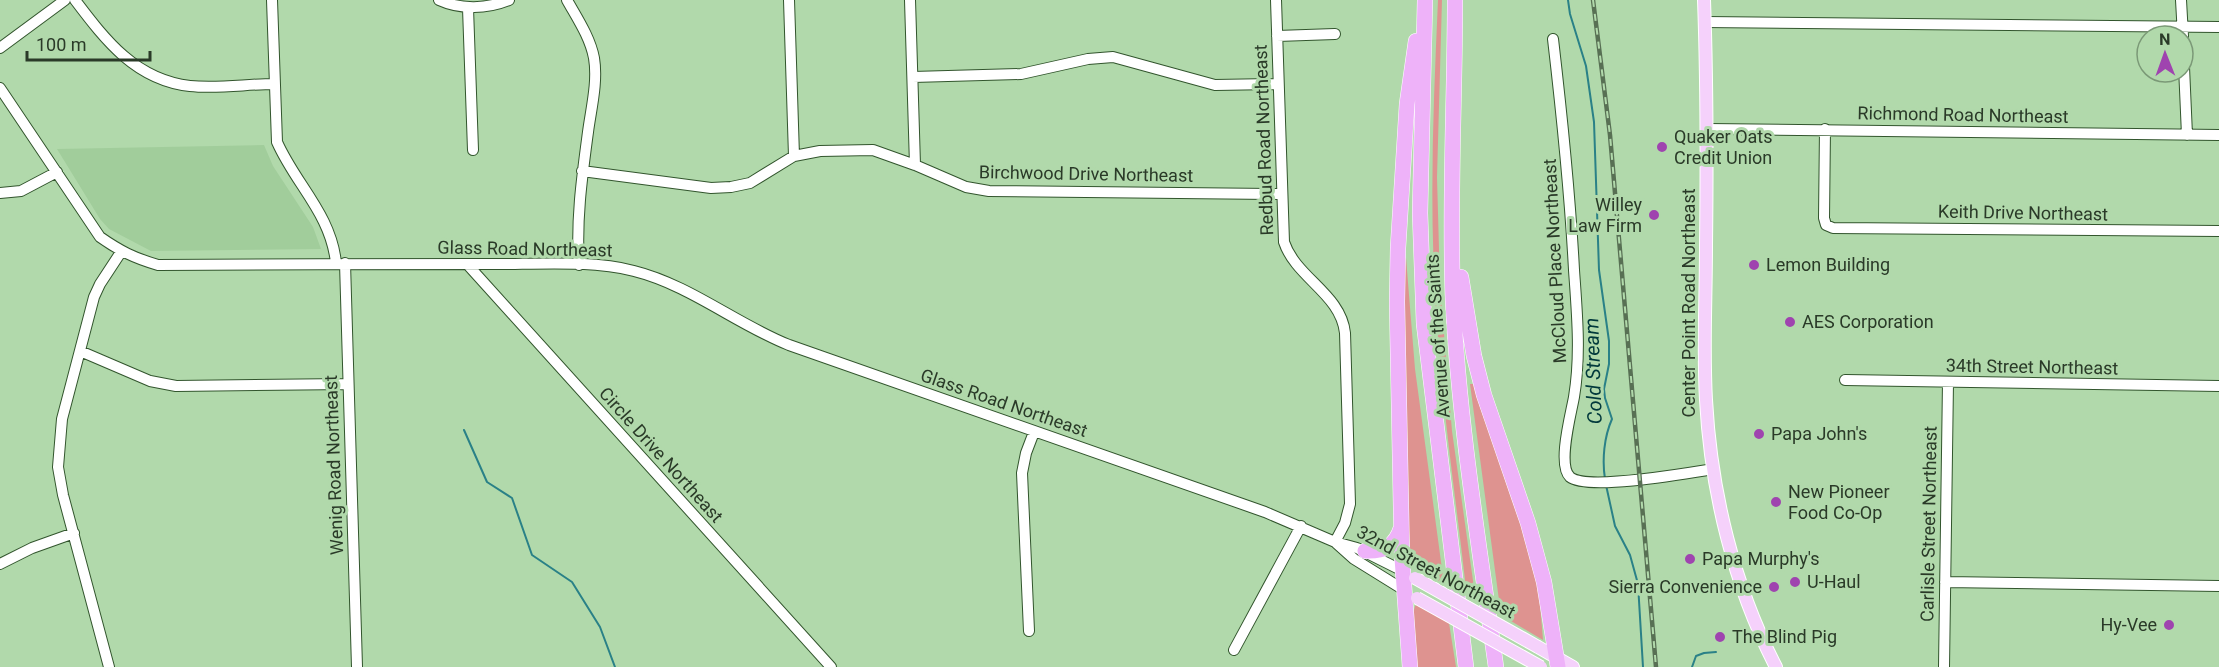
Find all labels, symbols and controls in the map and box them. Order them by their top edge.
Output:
scale bar [27,24,150,62]
north arrow [2135,24,2195,84]
text: N [2159,30,2171,49]
text: 100 m [36,34,87,55]
street label: Redbud Road Northeast [1250,44,1277,236]
street label: Richmond Road Northeast [1857,102,2069,127]
place label: Quaker Oats Credit Union [1674,126,1773,168]
marker: Quaker Oats Credit Union [1655,140,1669,154]
street label: McCloud Place Northeast [1539,158,1570,364]
street label: Birchwood Drive Northeast [979,161,1193,186]
street label: Center Point Road Northeast [1678,188,1699,418]
place label: Willey Law Firm [1568,194,1642,236]
street label: Keith Drive Northeast [1938,201,2108,224]
marker: Willey Law Firm [1647,208,1661,222]
street label: Glass Road Northeast [437,236,613,261]
street label: Avenue of the Saints [1421,253,1454,419]
place label: Lemon Building [1766,254,1890,275]
marker: Lemon Building [1747,258,1761,272]
place label: AES Corporation [1802,311,1934,332]
marker: AES Corporation [1783,315,1797,329]
water label: Cold Stream [1579,317,1607,425]
street label: 34th Street Northeast [1946,354,2118,379]
street label: Glass Road Northeast [918,364,1091,441]
street label: Wenig Road Northeast [320,375,347,555]
street label: Circle Drive Northeast [595,383,728,527]
place label: Papa John's [1771,423,1867,444]
street label: Carlisle Street Northeast [1916,426,1941,622]
marker: Papa John's [1752,427,1766,441]
place label: New Pioneer Food Co-Op [1788,481,1890,523]
marker: New Pioneer Food Co-Op [1769,495,1783,509]
street label: 32nd Street Northeast [1353,521,1519,622]
place label: Papa Murphy's [1702,548,1820,569]
marker: Papa Murphy's [1683,552,1697,566]
place label: U-Haul [1807,571,1861,592]
marker: U-Haul [1788,575,1802,589]
place label: Sierra Convenience [1608,576,1762,597]
marker: Sierra Convenience [1767,580,1781,594]
place label: Hy-Vee [2101,614,2157,635]
marker: Hy-Vee [2162,618,2176,632]
place label: The Blind Pig [1732,626,1837,647]
marker: The Blind Pig [1713,630,1727,644]

